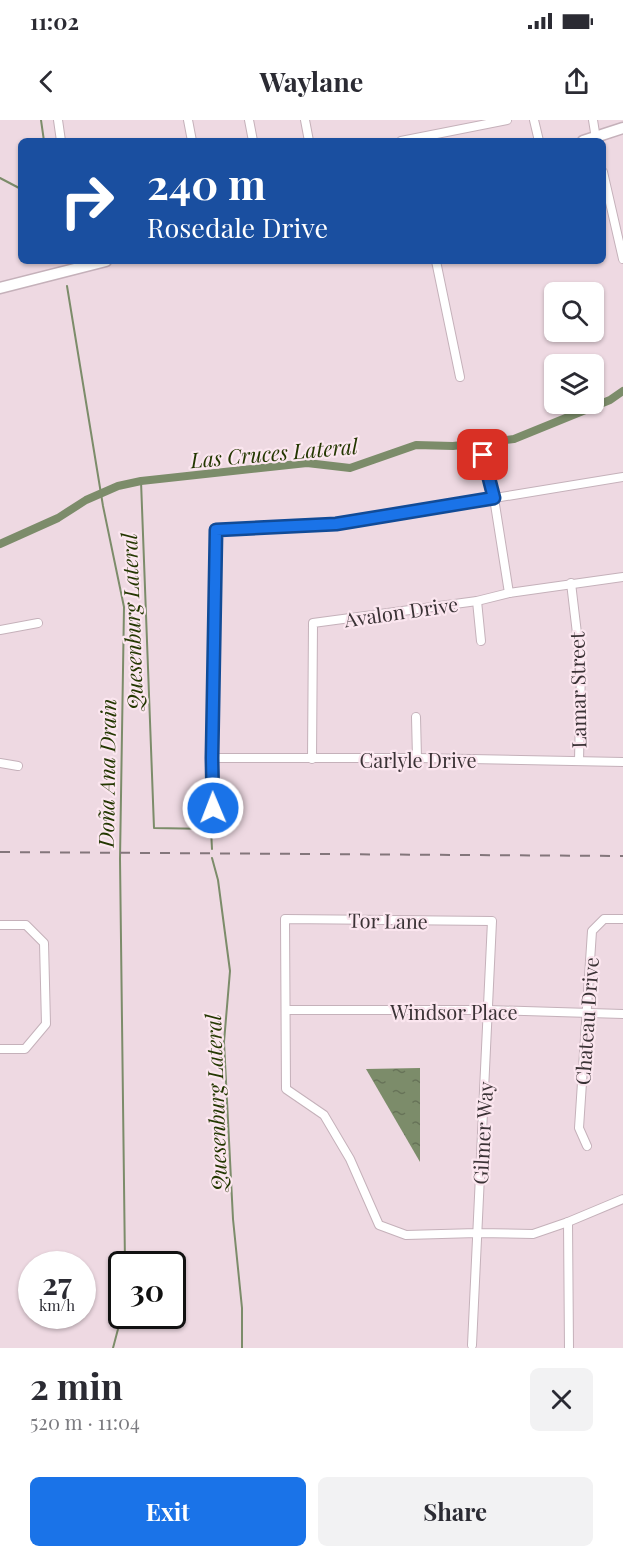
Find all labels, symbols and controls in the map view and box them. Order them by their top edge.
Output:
text: 11:02 [30,6,79,36]
text: Waylane [260,63,363,99]
icon: back [30,65,63,98]
icon: share [560,65,593,98]
text: 240 m [147,155,266,211]
icon: right [48,162,126,240]
text: Rosedale Drive [147,209,328,245]
map controls [544,282,604,414]
button: search [544,282,604,342]
button: layers [544,354,604,414]
pin [457,429,508,480]
water label: Las Cruces Lateral [188,431,360,473]
icon: arrive [466,438,499,471]
water label: Quesenburg Lateral [114,532,148,712]
street label: Avalon Drive [341,590,460,632]
street label: Lamar Street [562,631,592,749]
water label: Doña Ana Drain [91,698,121,849]
street label: Carlyle Drive [359,746,477,773]
position arrow [181,776,245,840]
street label: Tor Lane [348,906,428,934]
street label: Chateau Drive [568,956,604,1086]
street label: Windsor Place [389,998,518,1025]
water label: Quesenburg Lateral [198,1013,232,1193]
street label: Gilmer Way [466,1081,498,1185]
speed limit sign: 30 [108,1251,186,1329]
text: 27 [42,1263,72,1303]
text: km/h [39,1295,75,1315]
text: 2 min [30,1361,123,1409]
button: close [530,1368,593,1431]
text: 520 m · 11:04 [30,1408,140,1435]
button: Exit [30,1477,306,1546]
button: Share [318,1477,593,1546]

